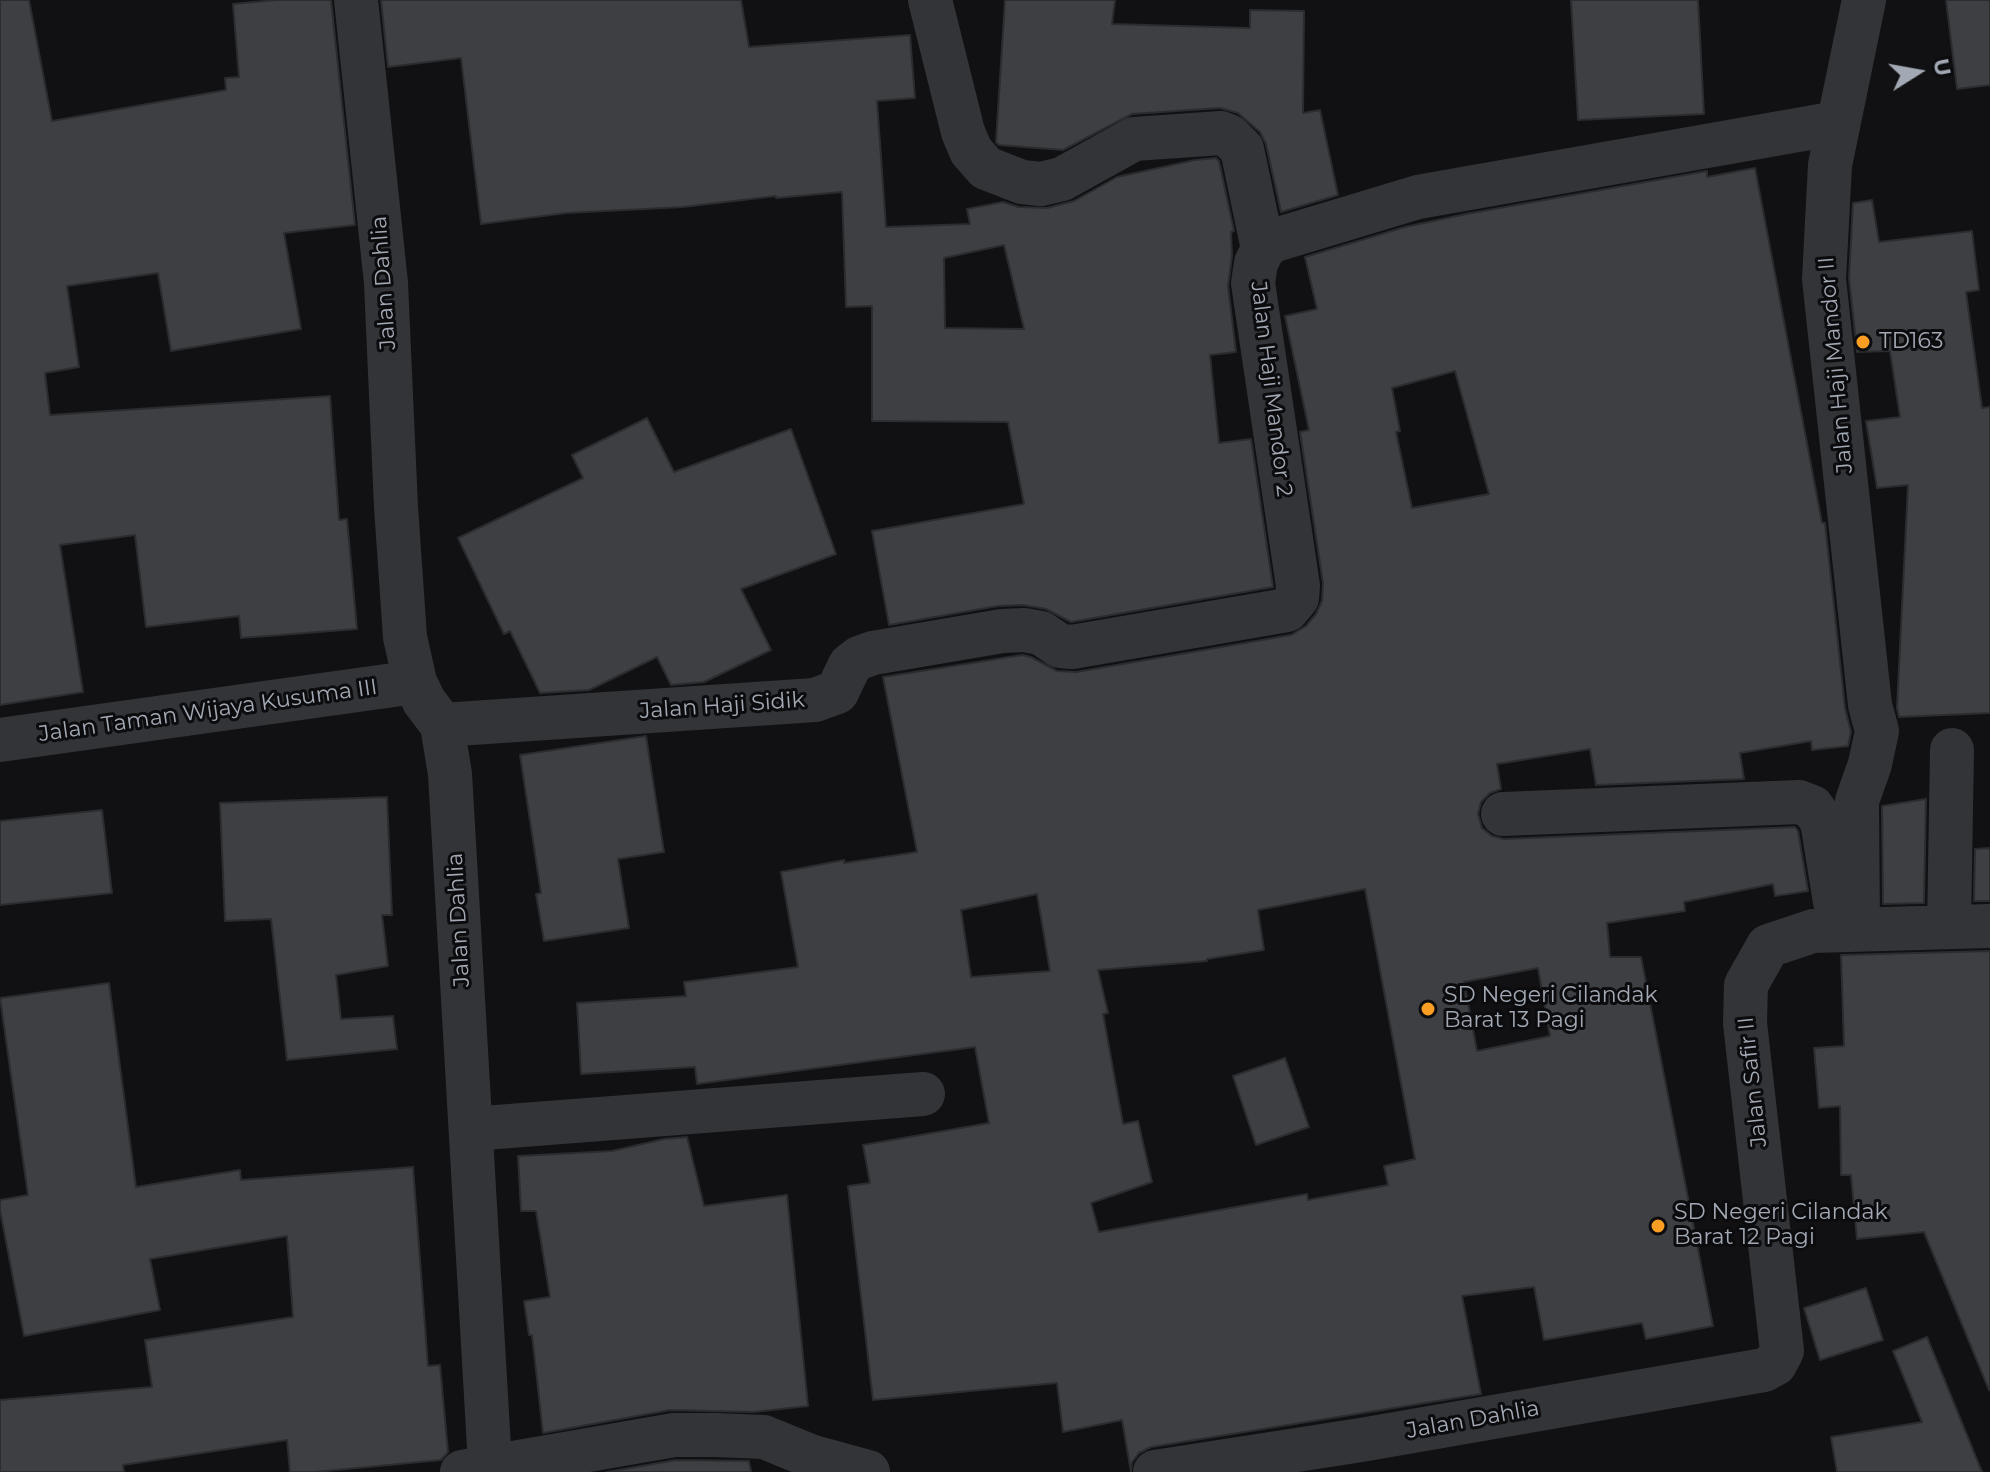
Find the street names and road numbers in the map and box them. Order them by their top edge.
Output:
street label: Jalan Dahlia [366,215,402,351]
street label: Jalan Haji Mandor II [1813,255,1859,475]
street label: Jalan Haji Mandor 2 [1245,280,1297,498]
street label: Jalan Taman Wijaya Kusuma III [37,674,379,748]
street label: Jalan Haji Sidik [639,687,805,725]
street label: Jalan Dahlia [442,852,476,988]
street label: Jalan Safir II [1733,1015,1773,1149]
street label: Jalan Dahlia [1405,1395,1541,1445]

